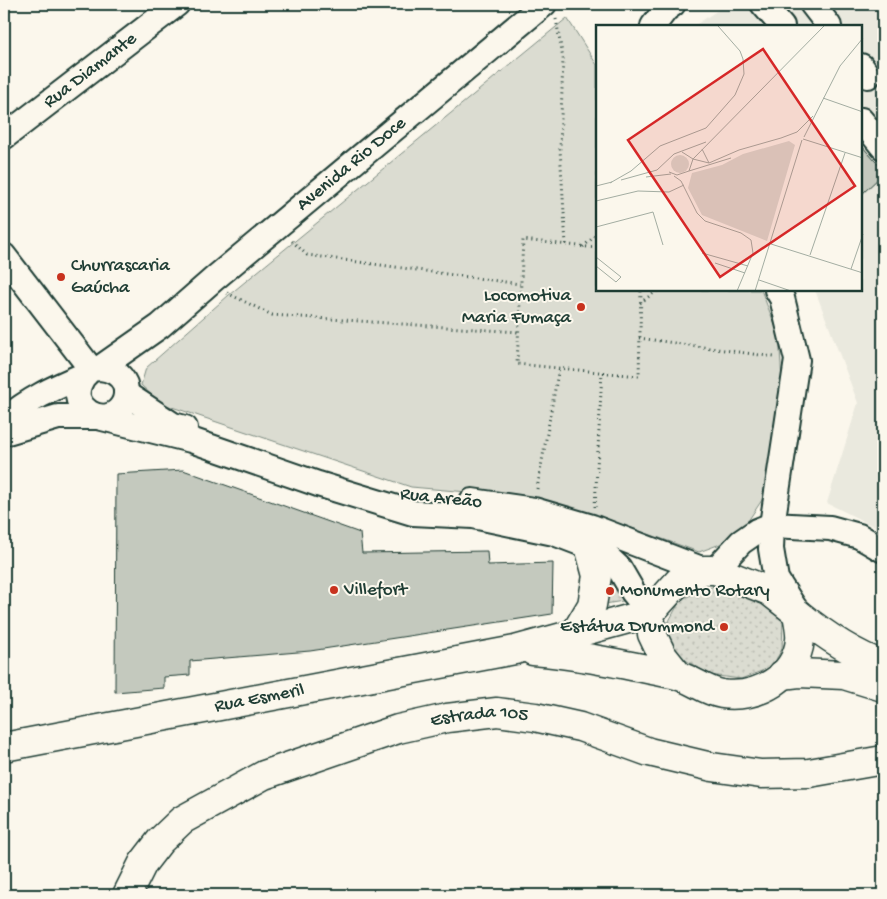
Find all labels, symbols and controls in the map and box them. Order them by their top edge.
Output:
inset map [596,25,862,291]
street label: Rua Diamante [39,27,142,114]
street label: Avenida Rio Doce [292,112,411,217]
place label: Churrascaria Gaúcha [71,255,171,300]
marker: Churrascaria Gaúcha [55,271,67,283]
place label: Locomotiva Maria Fumaça [462,285,572,330]
marker: Locomotiva Maria Fumaça [575,301,587,313]
street label: Rua Areão [399,483,483,515]
place label: Villefort [343,579,409,602]
place label: Monumento Rotary [620,580,770,603]
marker: Villefort [328,584,340,596]
marker: Monumento Rotary [604,585,616,597]
place label: Estátua Drummond [560,616,716,639]
marker: Estátua Drummond [718,621,730,633]
street label: Rua Esmeril [213,679,306,718]
street label: Estrada 105 [428,700,530,733]

